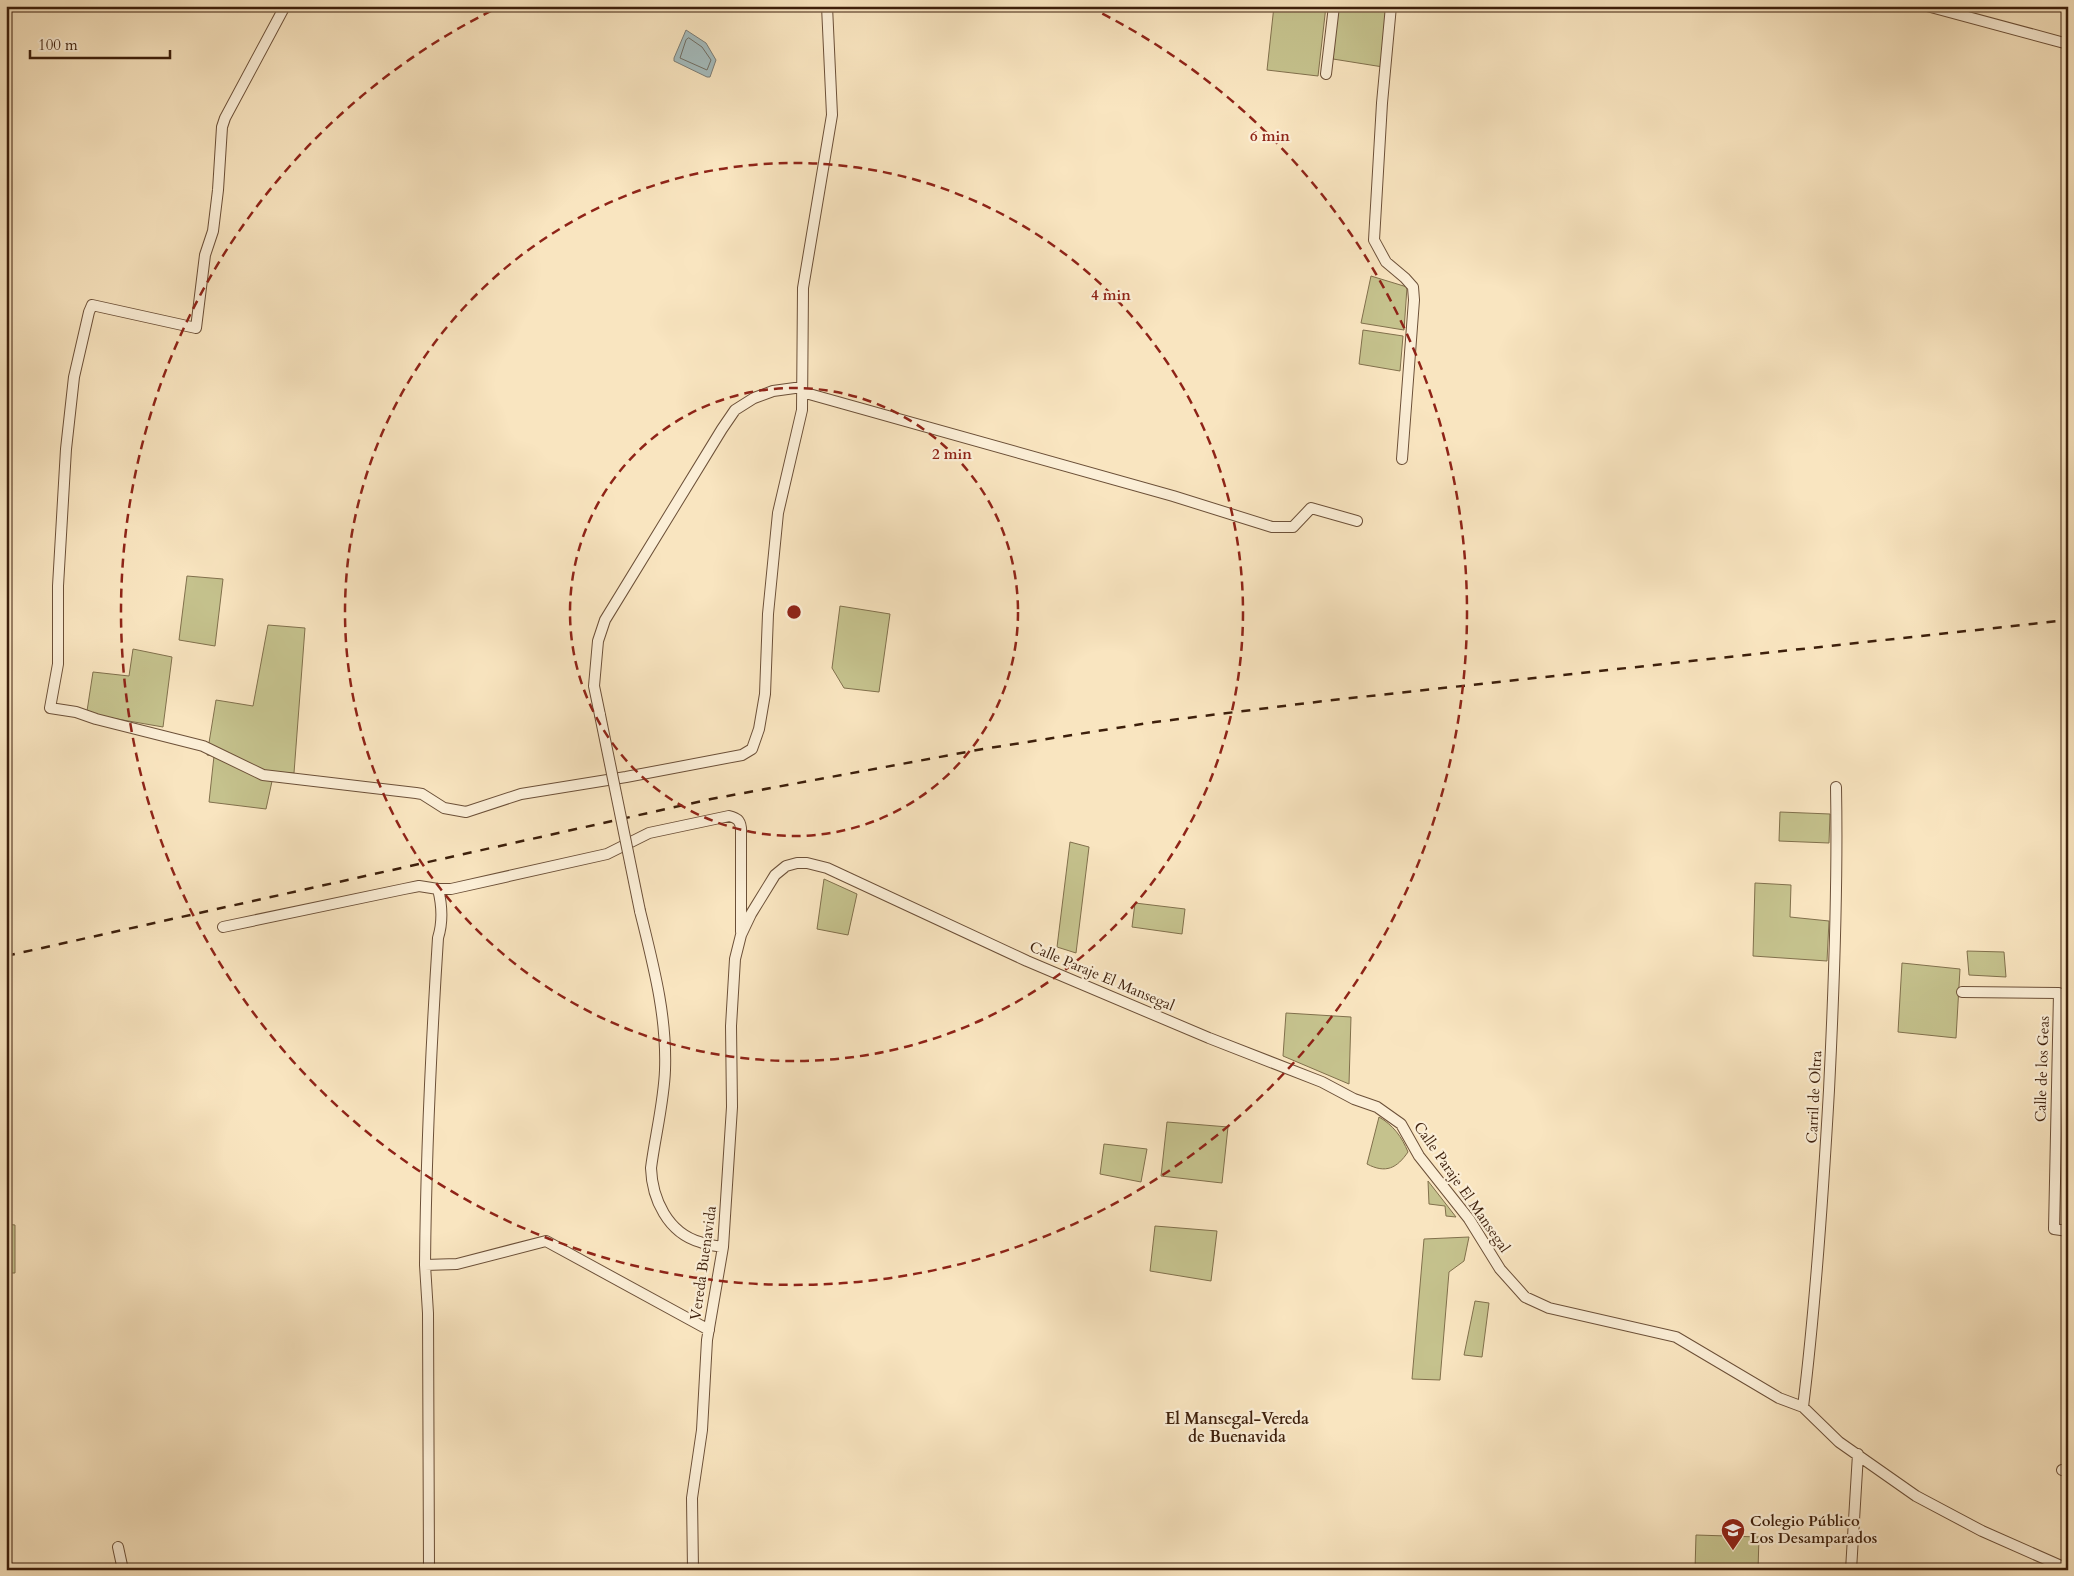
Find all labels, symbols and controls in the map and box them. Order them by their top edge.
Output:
scale bar [30,28,170,60]
text: 100 m [38,35,78,55]
text: 6 min [1250,126,1290,146]
text: 4 min [1091,285,1131,305]
text: 2 min [932,444,972,464]
centre of rings [785,603,803,621]
street label: Calle Paraje El Mansegal [1026,936,1178,1016]
street label: Calle de los Geas [2030,1015,2054,1123]
street label: Carril de Oltra [1802,1049,1826,1144]
street label: Calle Paraje El Mansegal [1409,1118,1515,1257]
street label: Vereda Buenavida [685,1204,721,1321]
district label: El Mansegal-Vereda de Buenavida [1165,1408,1309,1448]
place label: Colegio Público Los Desamparados [1750,1511,1877,1548]
school or university icon: Colegio Público Los Desamparados [1720,1517,1746,1551]

